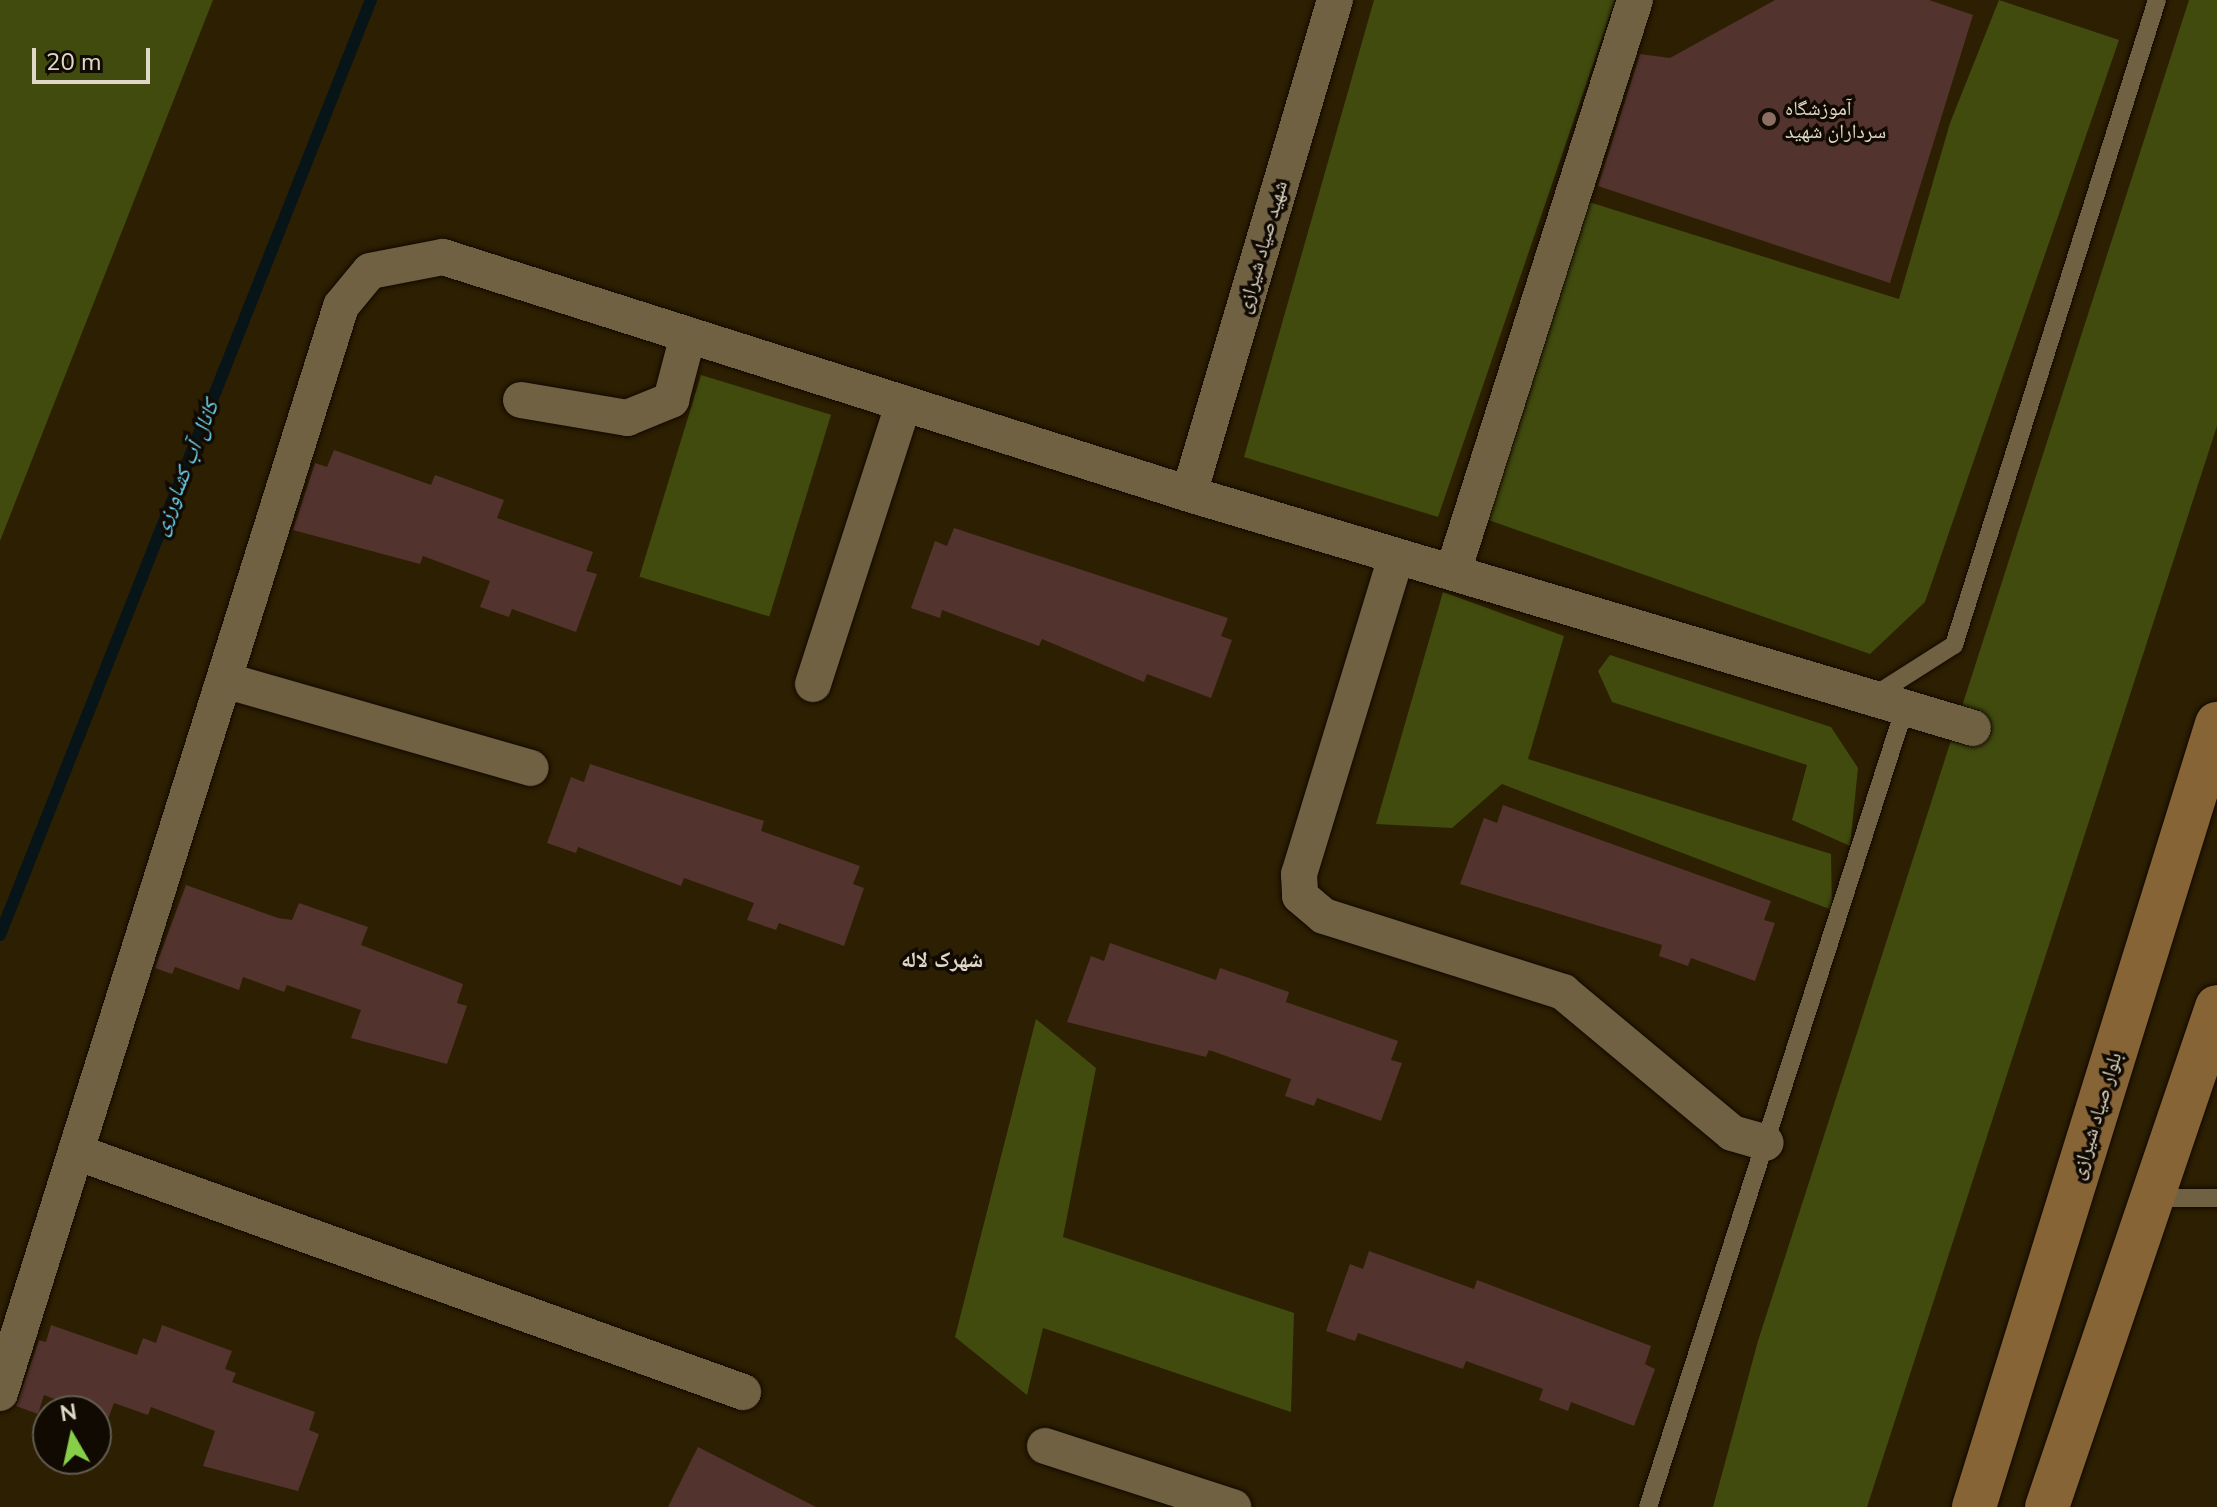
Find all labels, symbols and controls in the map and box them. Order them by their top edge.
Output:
scale bar [36,32,154,82]
text: 20 m [46,46,102,78]
place label: آموزشگاه سرداران شهید [1785,96,1886,143]
marker: آموزشگاه سرداران شهید [1760,110,1778,128]
street label: شهید صیاد شیرازی [1232,178,1292,316]
water label: کانال آب کشاورزی [147,397,225,539]
district label: شهرک لاله [901,948,983,974]
street label: بلوار صیاد شیرازی [2065,1049,2127,1183]
north arrow [32,1395,112,1475]
text: N [58,1397,79,1429]

